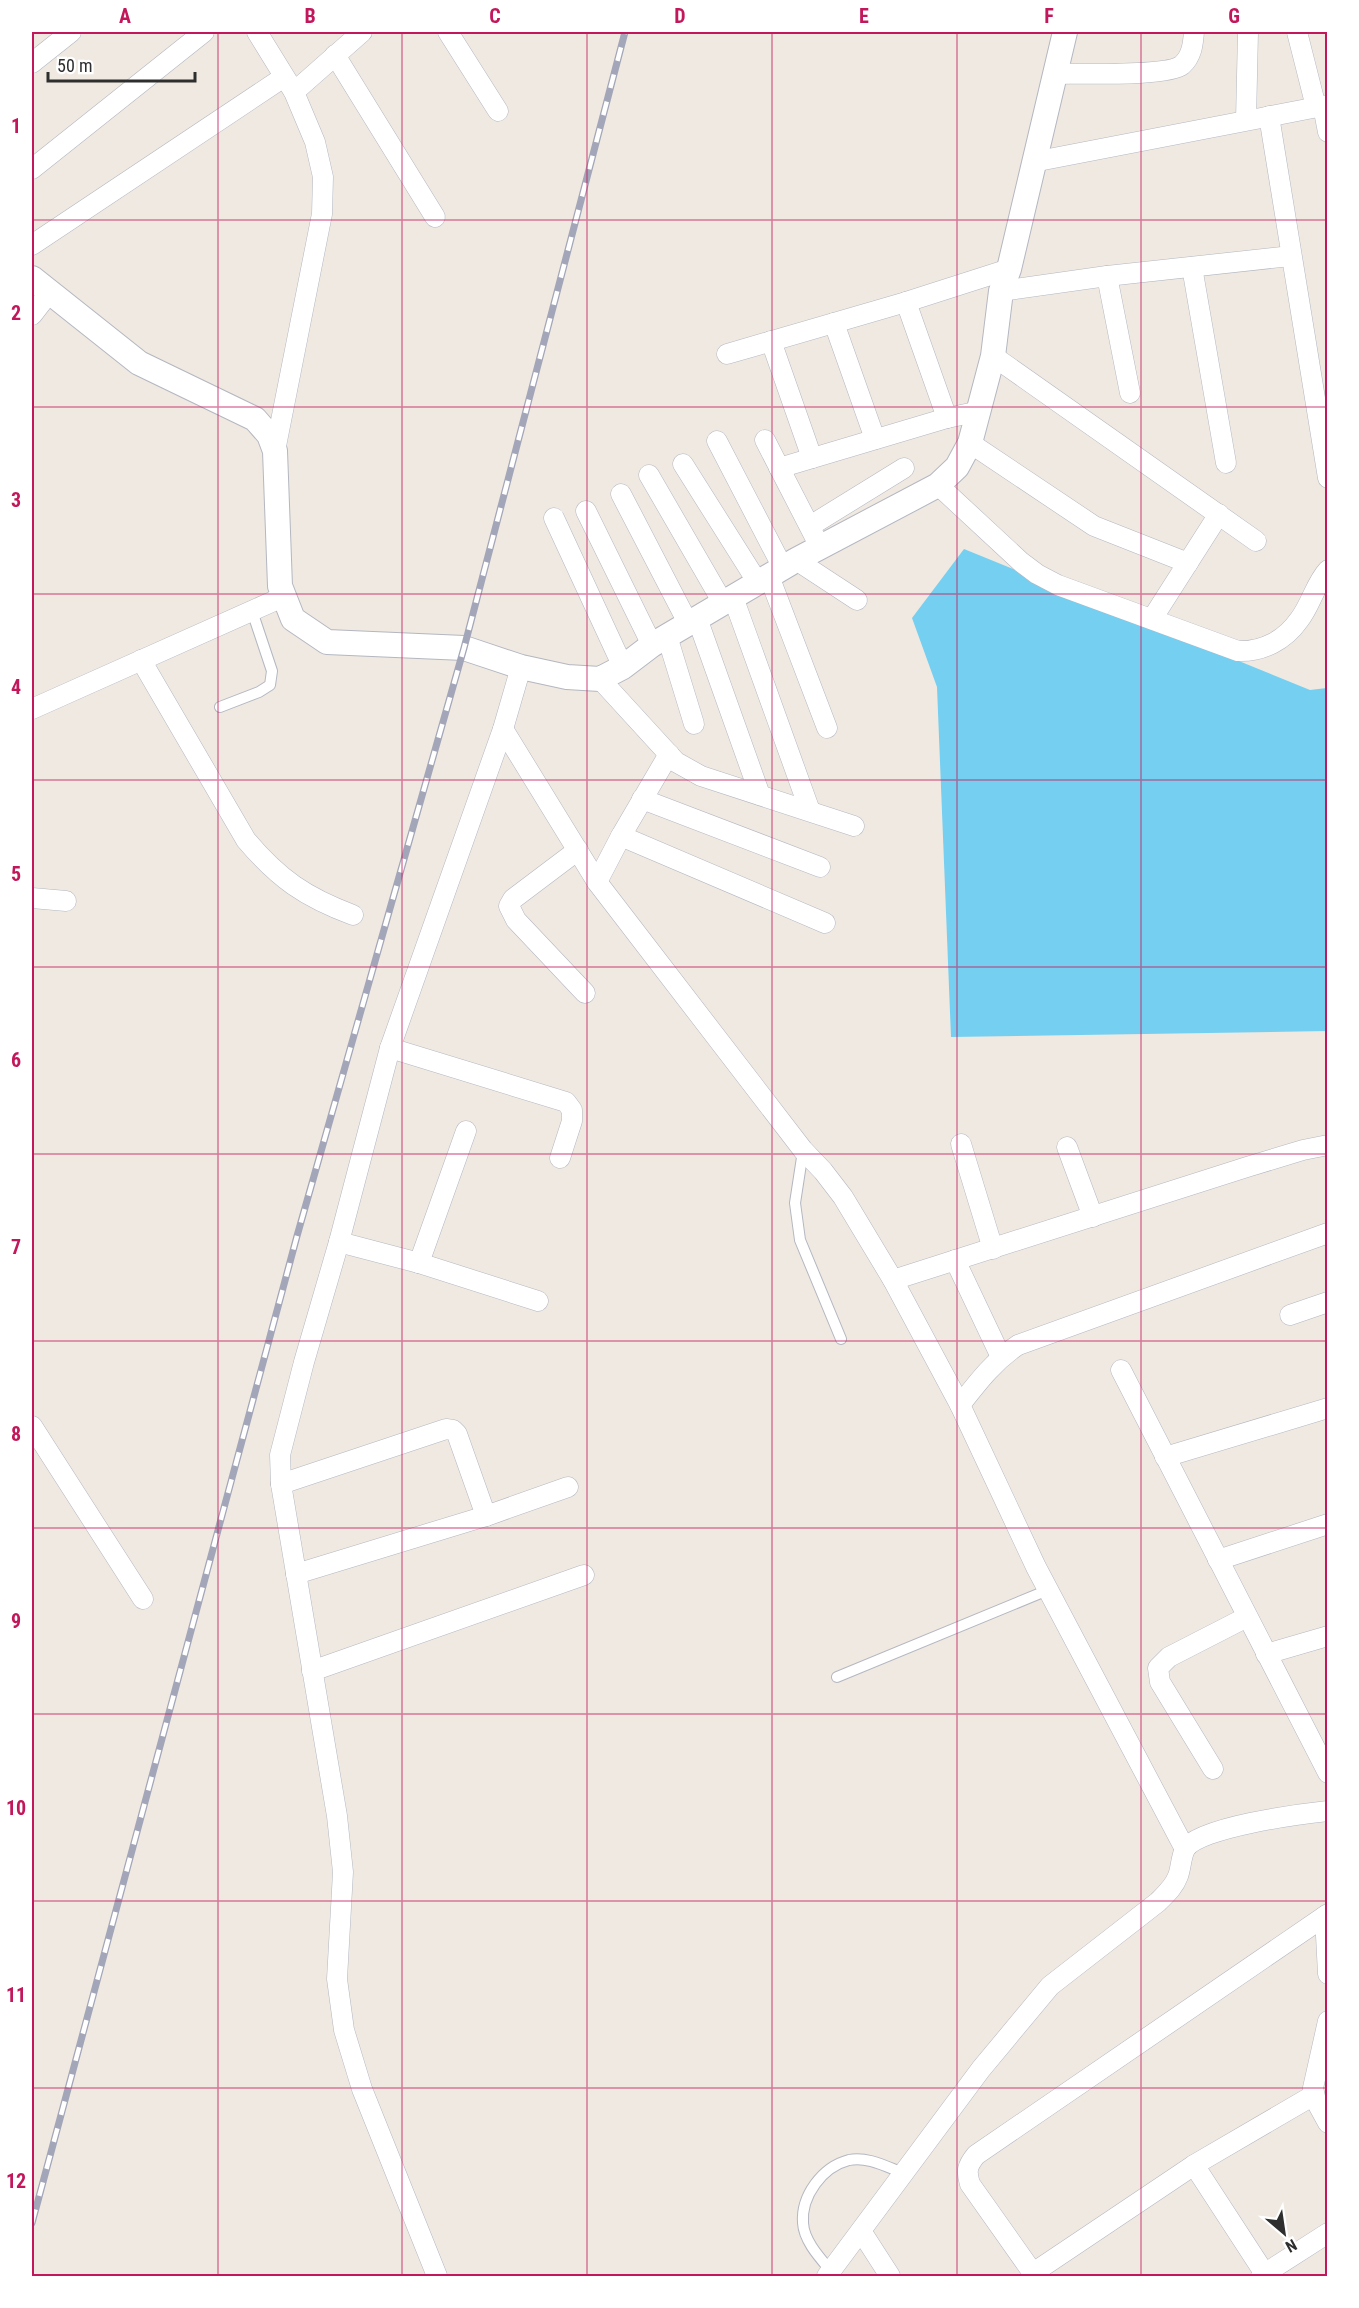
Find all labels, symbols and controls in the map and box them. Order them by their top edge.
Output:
text: A [119,4,131,28]
text: B [304,4,316,28]
text: C [489,4,501,28]
text: D [674,4,686,28]
text: E [859,4,869,28]
text: F [1044,4,1054,28]
text: G [1228,4,1240,28]
scale bar [48,45,195,83]
text: 50 m [57,55,92,76]
text: 1 [11,114,21,138]
text: 2 [11,301,21,325]
text: 3 [11,488,21,512]
text: 4 [11,675,21,699]
text: 5 [11,862,21,886]
text: 6 [11,1048,21,1072]
text: 7 [11,1235,21,1259]
text: 8 [11,1422,21,1446]
text: 9 [11,1609,21,1633]
text: 10 [6,1796,26,1820]
text: 11 [6,1983,26,2007]
text: 12 [6,2169,26,2193]
north arrow [1254,2203,1314,2263]
text: N [1282,2235,1300,2256]

